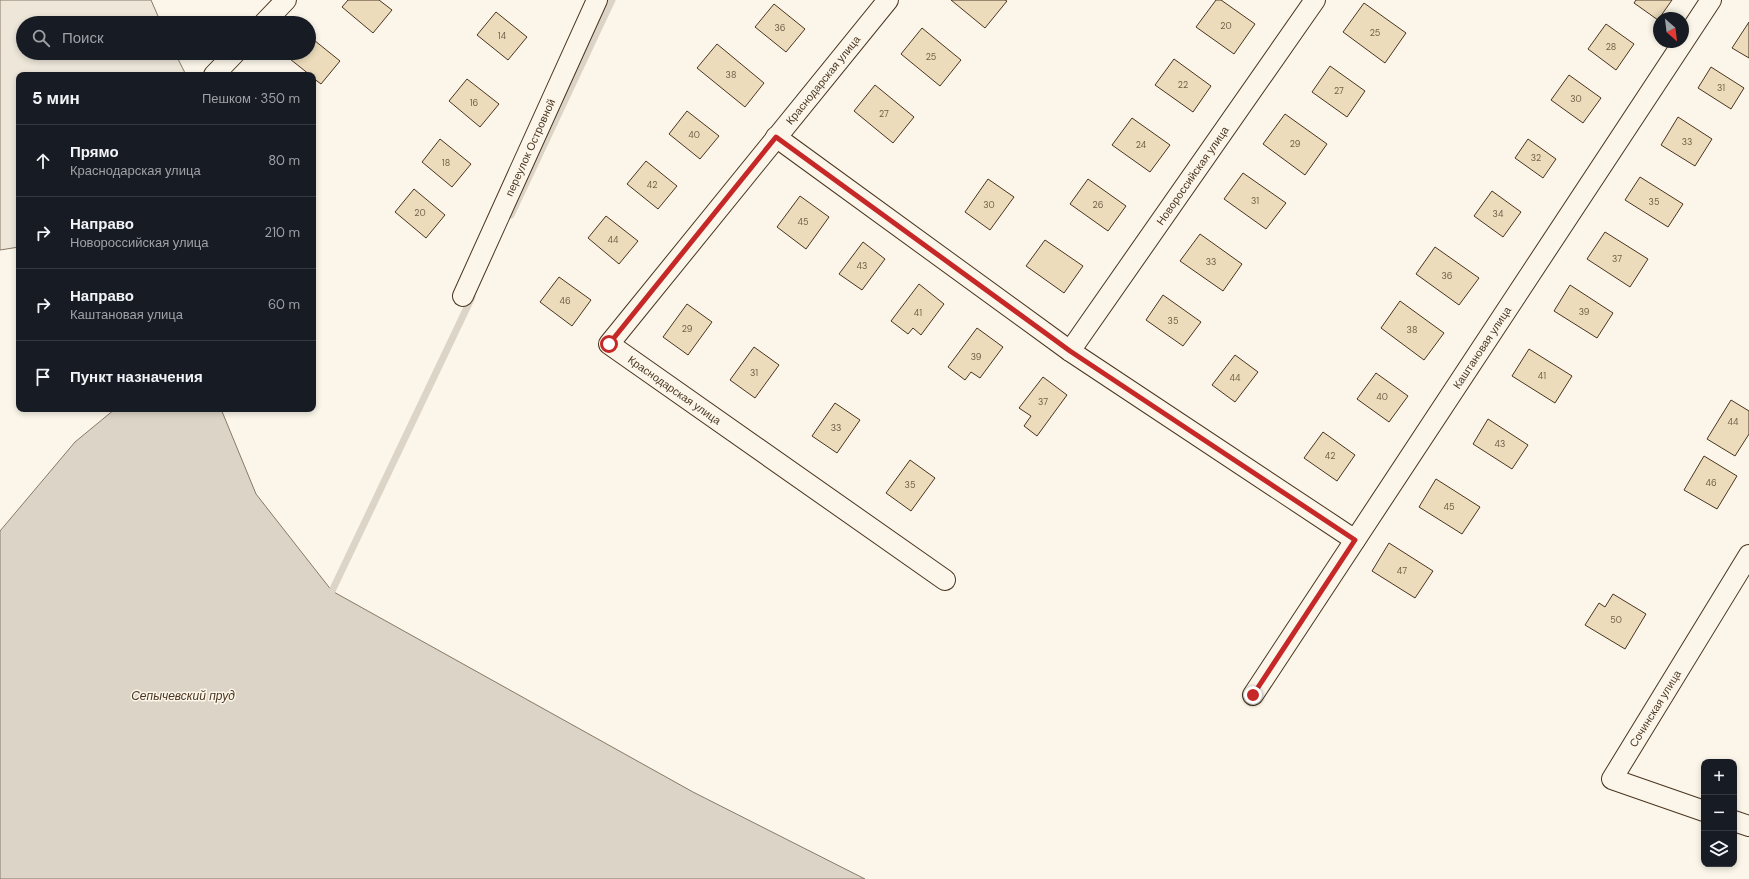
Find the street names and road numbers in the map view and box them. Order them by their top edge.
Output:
street label: Краснодарская улица [783,32,864,127]
street label: переулок Островной [502,97,558,198]
street label: Новороссийская улица [1153,123,1232,228]
street label: Каштановая улица [1450,303,1515,391]
street label: Краснодарская улица [625,352,725,428]
street label: Сочинская улица [1626,667,1684,750]

